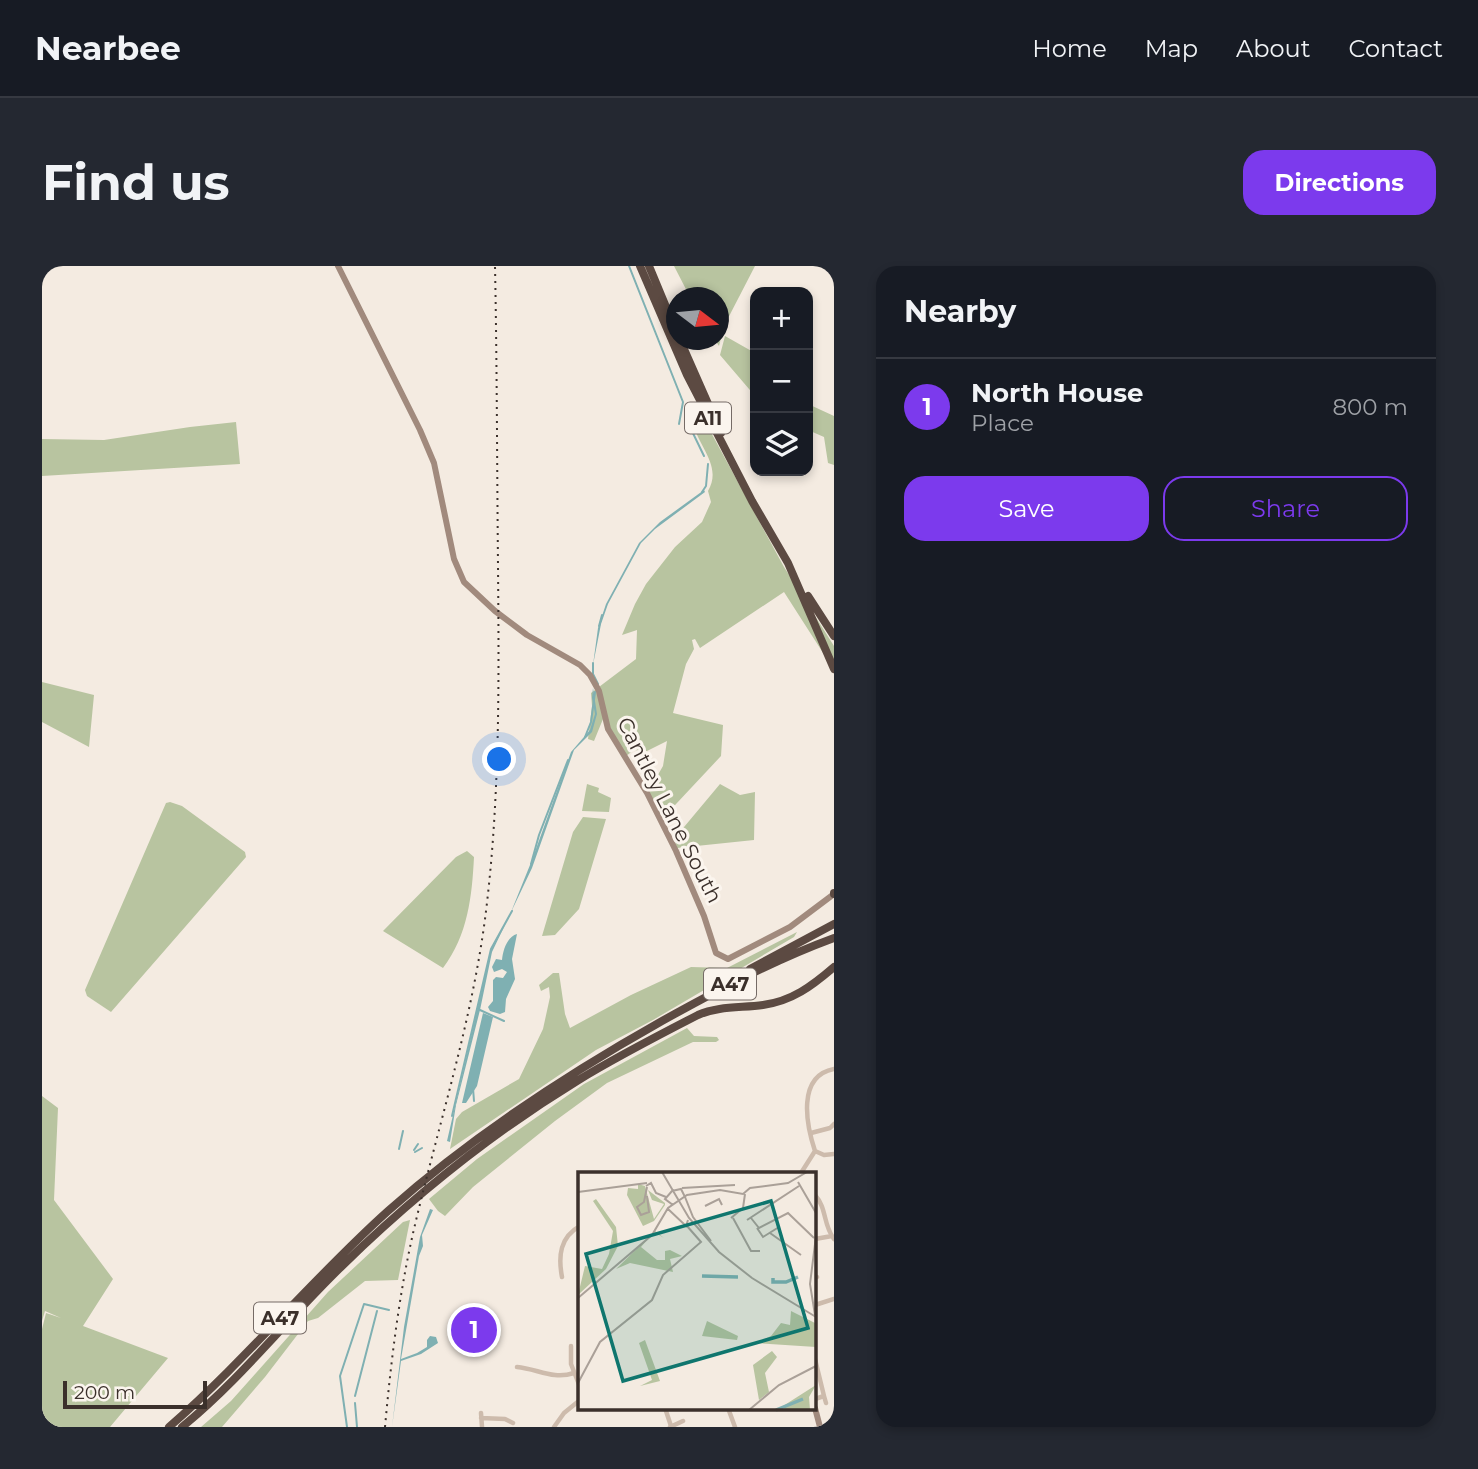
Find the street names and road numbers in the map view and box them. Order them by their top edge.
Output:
road number: A11 [685,402,731,434]
street label: Cantley Lane South [612,713,728,907]
road number: A47 [704,968,756,1000]
road number: A47 [254,1302,306,1334]

